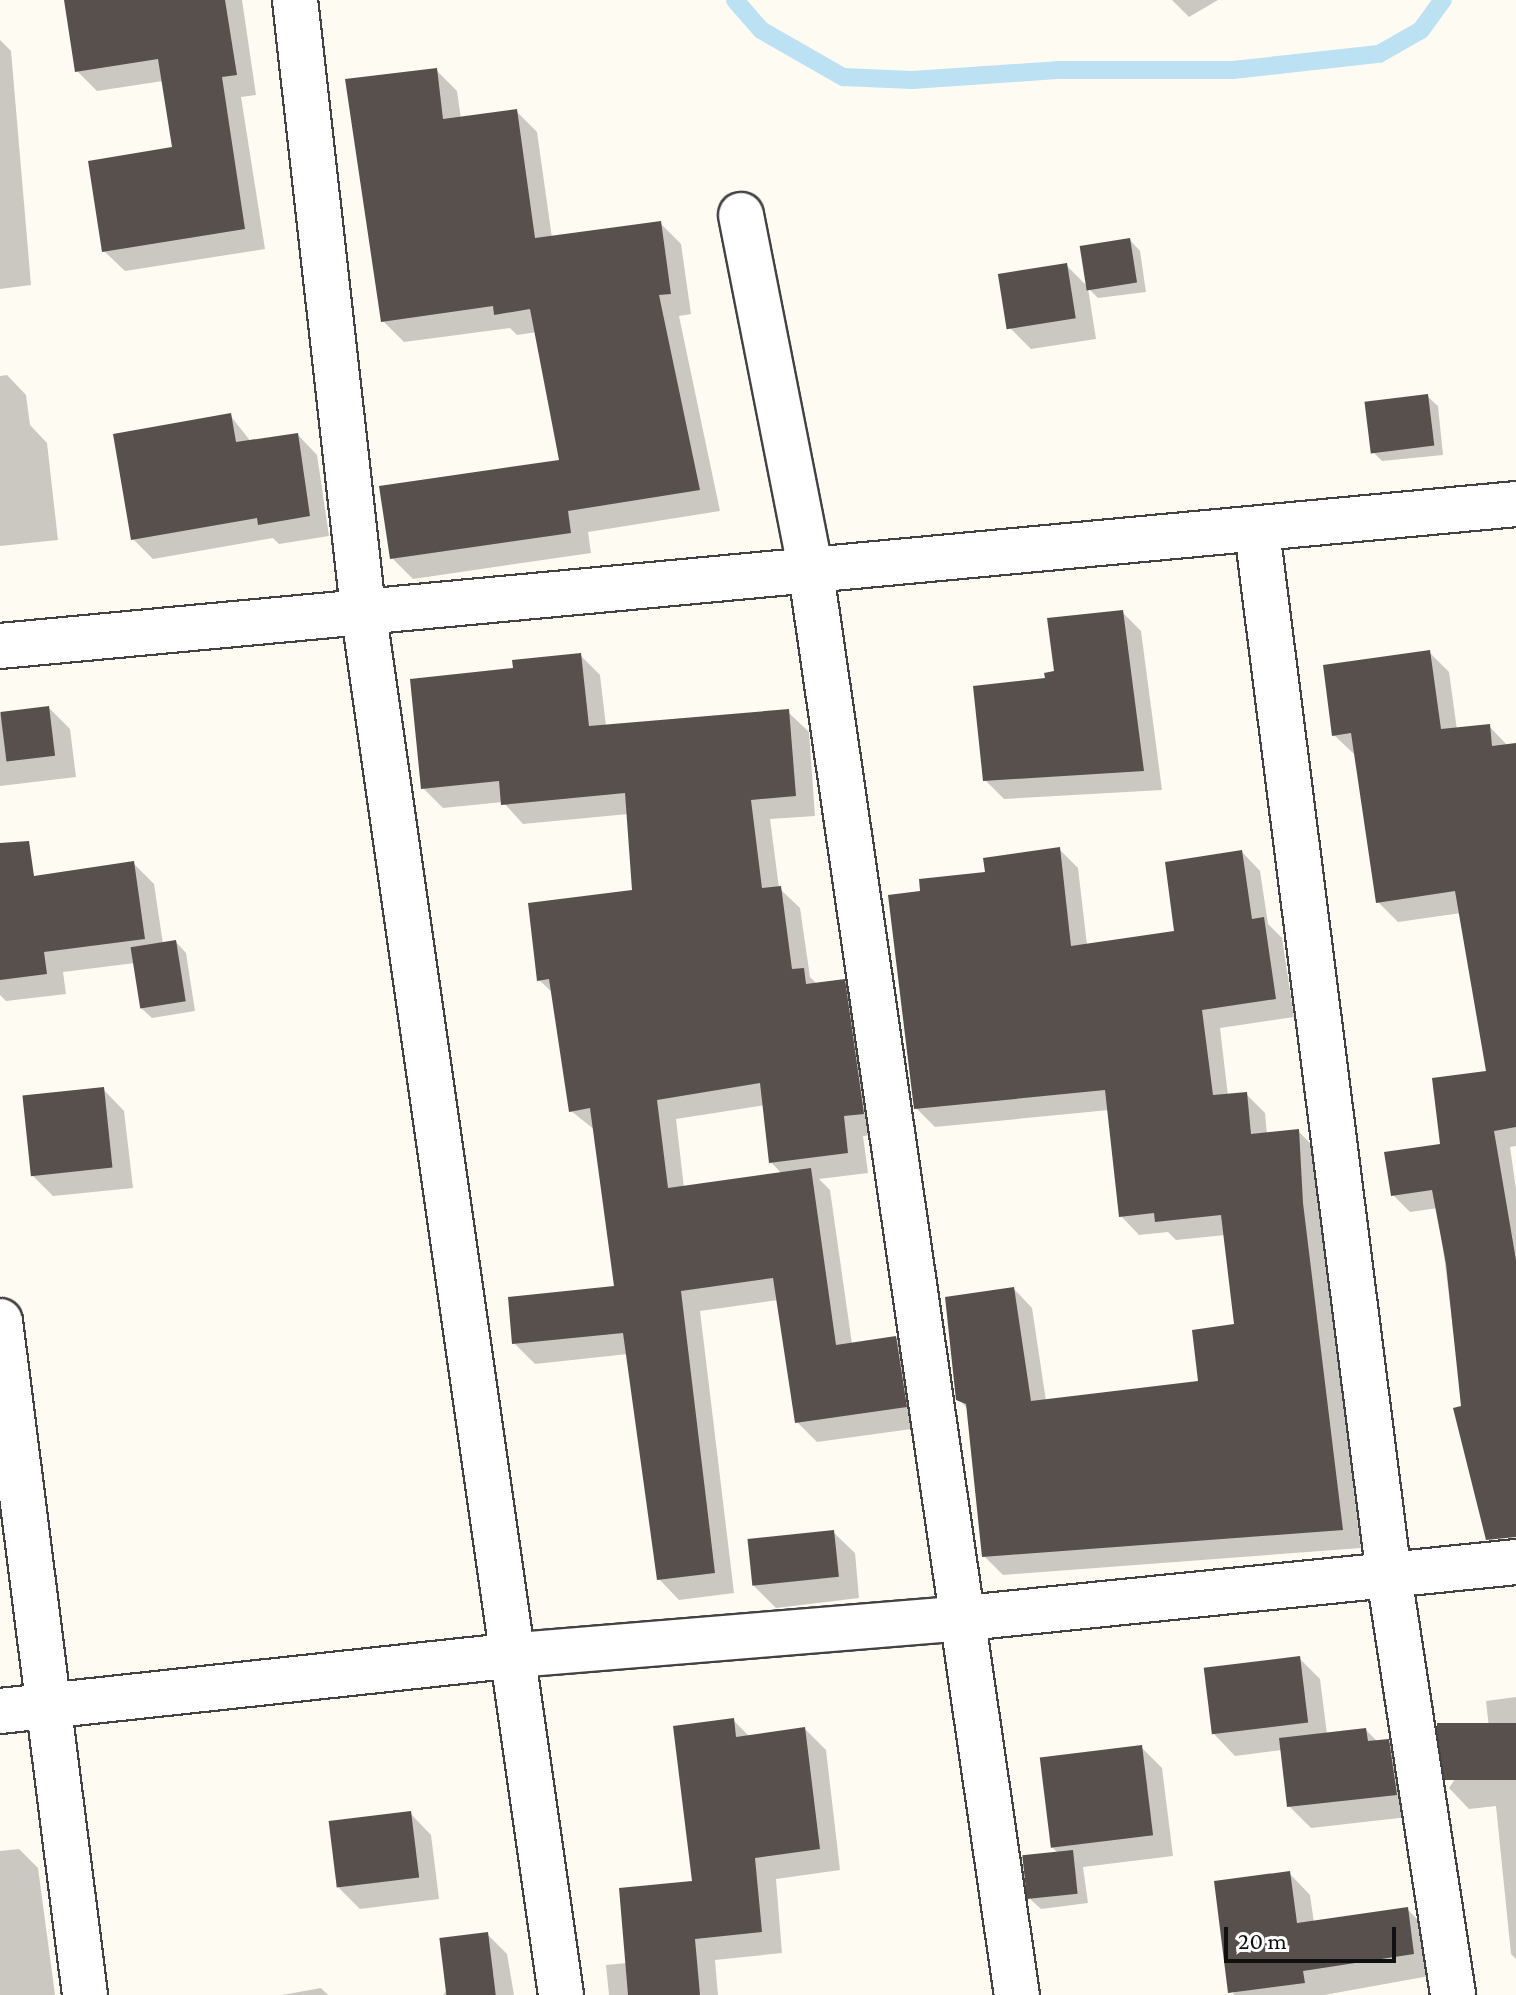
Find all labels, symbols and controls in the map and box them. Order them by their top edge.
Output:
scale bar [1228,1911,1400,1961]
text: 20 m [1238,1927,1287,1954]

